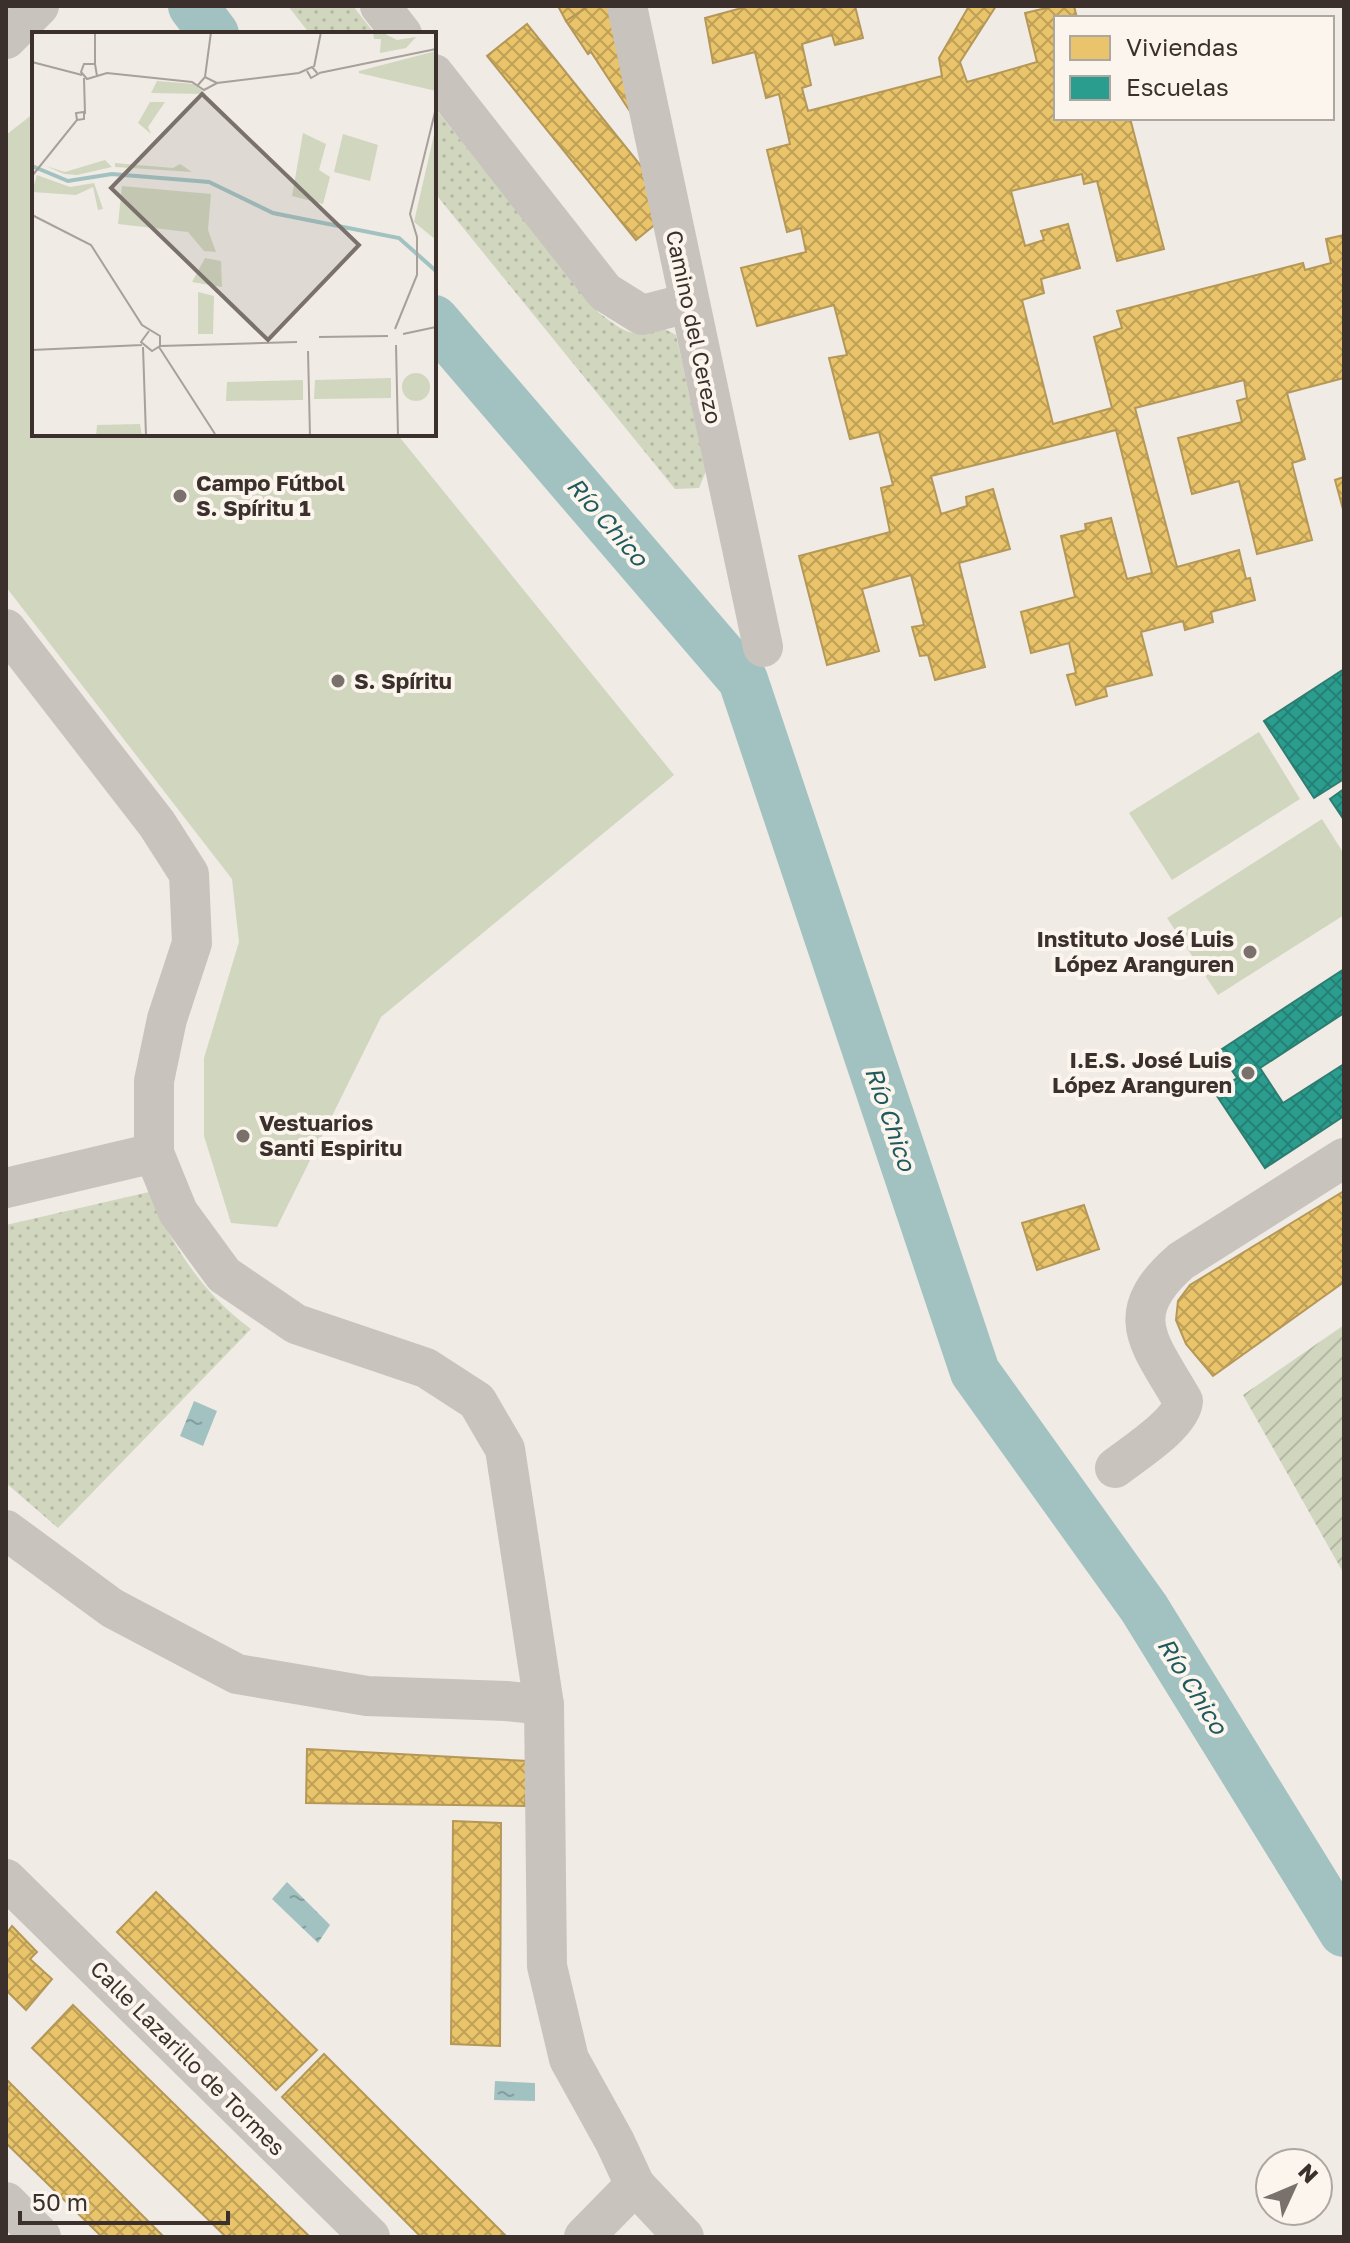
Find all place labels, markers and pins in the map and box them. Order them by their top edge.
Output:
place label: Campo Fútbol S. Spíritu 1 [196,469,345,521]
marker: Campo Fútbol S. Spíritu 1 [171,487,189,505]
place label: S. Spíritu [354,667,452,694]
marker: S. Spíritu [329,672,347,690]
place label: Instituto José Luis López Aranguren [1036,925,1234,977]
marker: Instituto José Luis López Aranguren [1241,943,1259,961]
place label: I.E.S. José Luis López Aranguren [1052,1046,1232,1098]
marker: I.E.S. José Luis López Aranguren [1239,1064,1257,1082]
place label: Vestuarios Santi Espiritu [259,1109,402,1161]
marker: Vestuarios Santi Espiritu [234,1127,252,1145]

